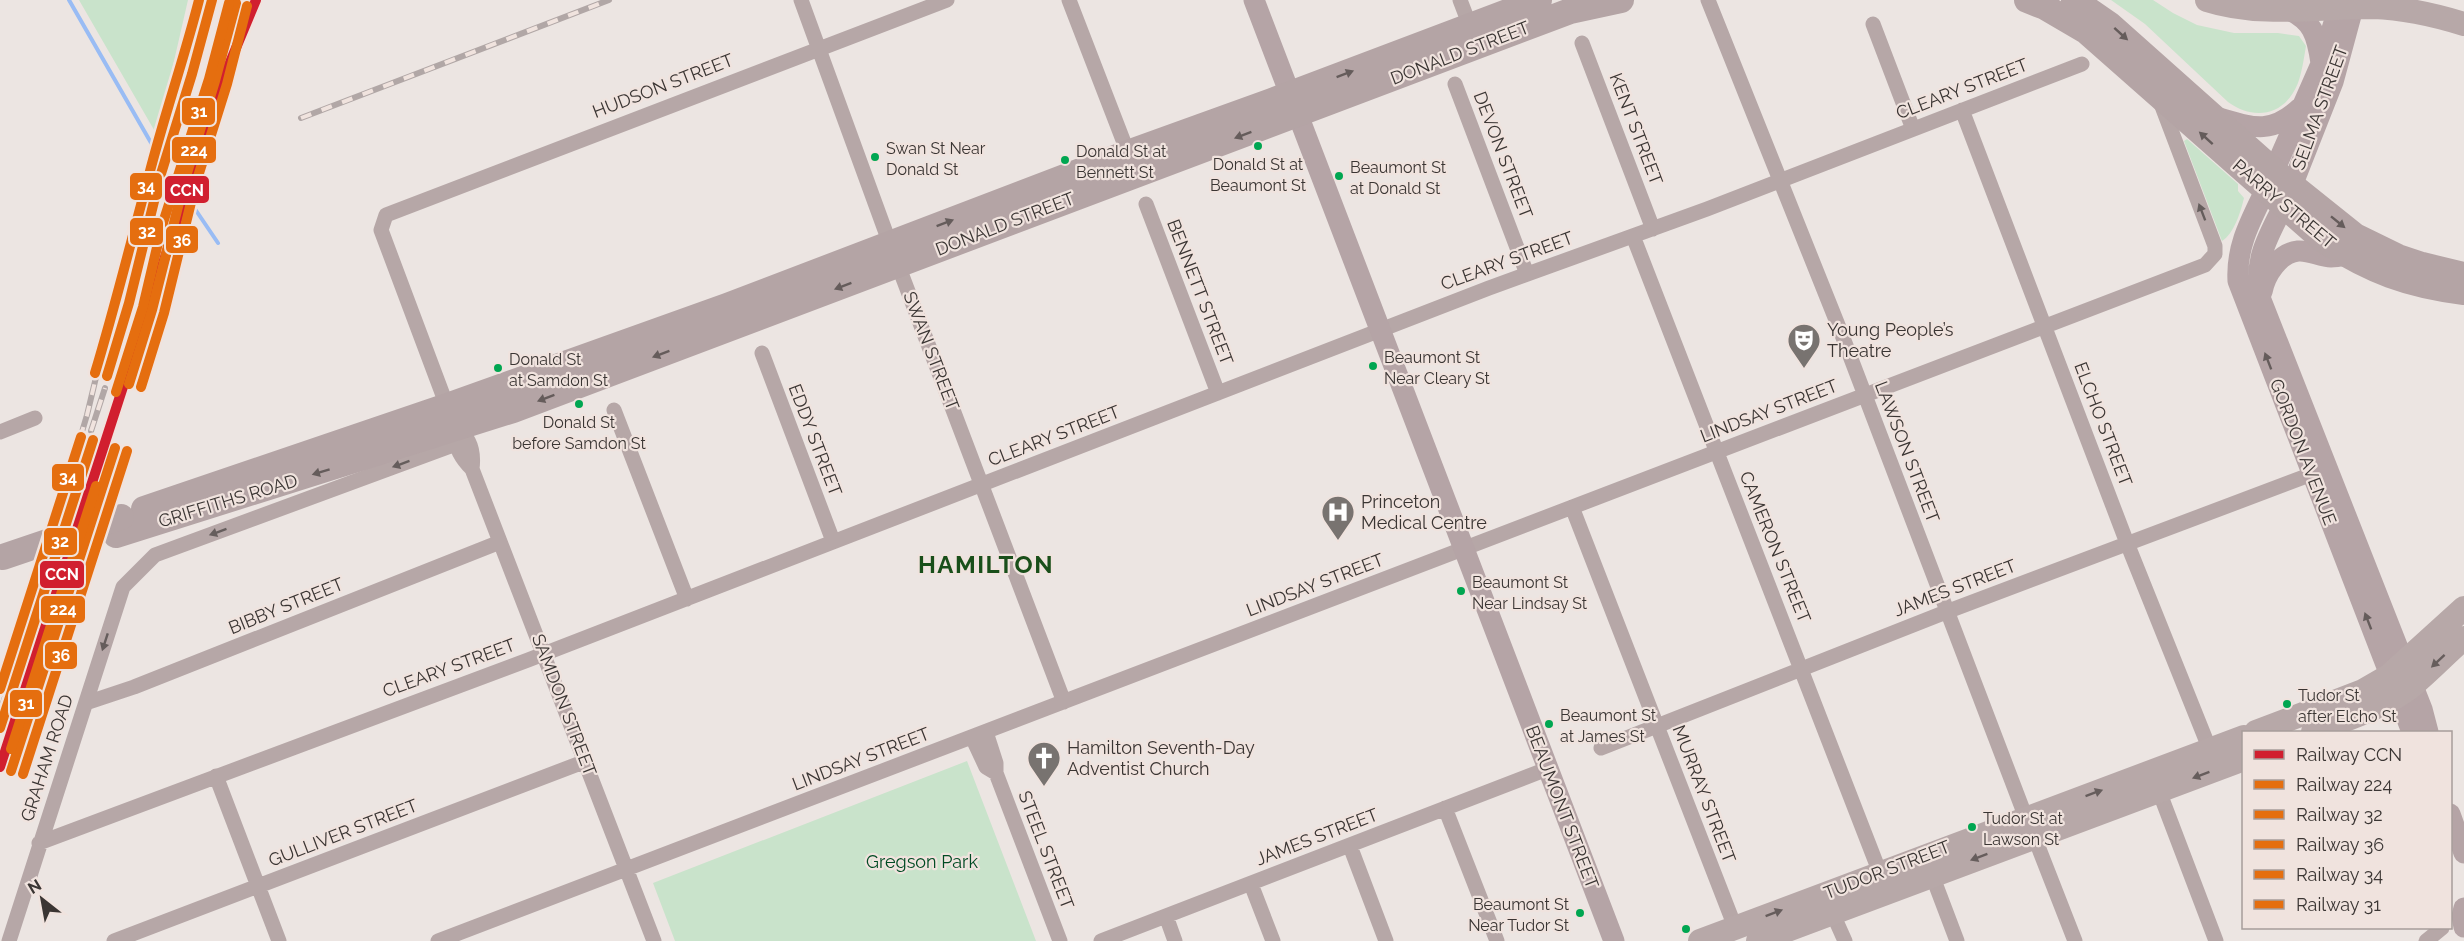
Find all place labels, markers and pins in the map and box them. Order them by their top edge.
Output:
place label: Swan St Near Donald St [886,139,986,179]
marker: Donald St at Beaumont St [1252,140,1264,152]
place label: Donald St at Bennett St [1076,142,1167,182]
marker: Swan St Near Donald St [869,151,881,163]
marker: Donald St at Bennett St [1059,154,1071,166]
place label: Donald St at Beaumont St [1210,155,1307,195]
place label: Beaumont St at Donald St [1350,158,1447,198]
marker: Beaumont St at Donald St [1333,170,1345,182]
place label: Young People’s Theatre [1827,319,1954,361]
theatre icon: Young People’s Theatre [1786,322,1822,369]
place label: Beaumont St Near Cleary St [1384,348,1491,388]
place label: Donald St at Samdon St [509,350,609,390]
marker: Beaumont St Near Cleary St [1367,360,1379,372]
marker: Donald St at Samdon St [492,362,504,374]
marker: Donald St before Samdon St [573,398,585,410]
place label: Donald St before Samdon St [512,413,646,453]
place label: Princeton Medical Centre [1361,491,1487,533]
hospital icon: Princeton Medical Centre [1320,494,1356,541]
place label: Beaumont St Near Lindsay St [1472,573,1588,613]
marker: Beaumont St Near Lindsay St [1455,585,1467,597]
place label: Tudor St after Elcho St [2298,686,2397,726]
marker: Tudor St after Elcho St [2281,698,2293,710]
place label: Beaumont St at James St [1560,706,1657,746]
marker: Beaumont St at James St [1543,718,1555,730]
place label: Hamilton Seventh-Day Adventist Church [1067,737,1255,779]
church icon: Hamilton Seventh-Day Adventist Church [1026,740,1062,787]
place label: Tudor St at Lawson St [1983,809,2063,849]
marker: Tudor St at Lawson St [1966,821,1978,833]
place label: Beaumont St Near Tudor St [1468,895,1570,935]
marker: Beaumont St Near Tudor St [1574,907,1586,919]
unlabelled marker [1680,923,1692,935]

